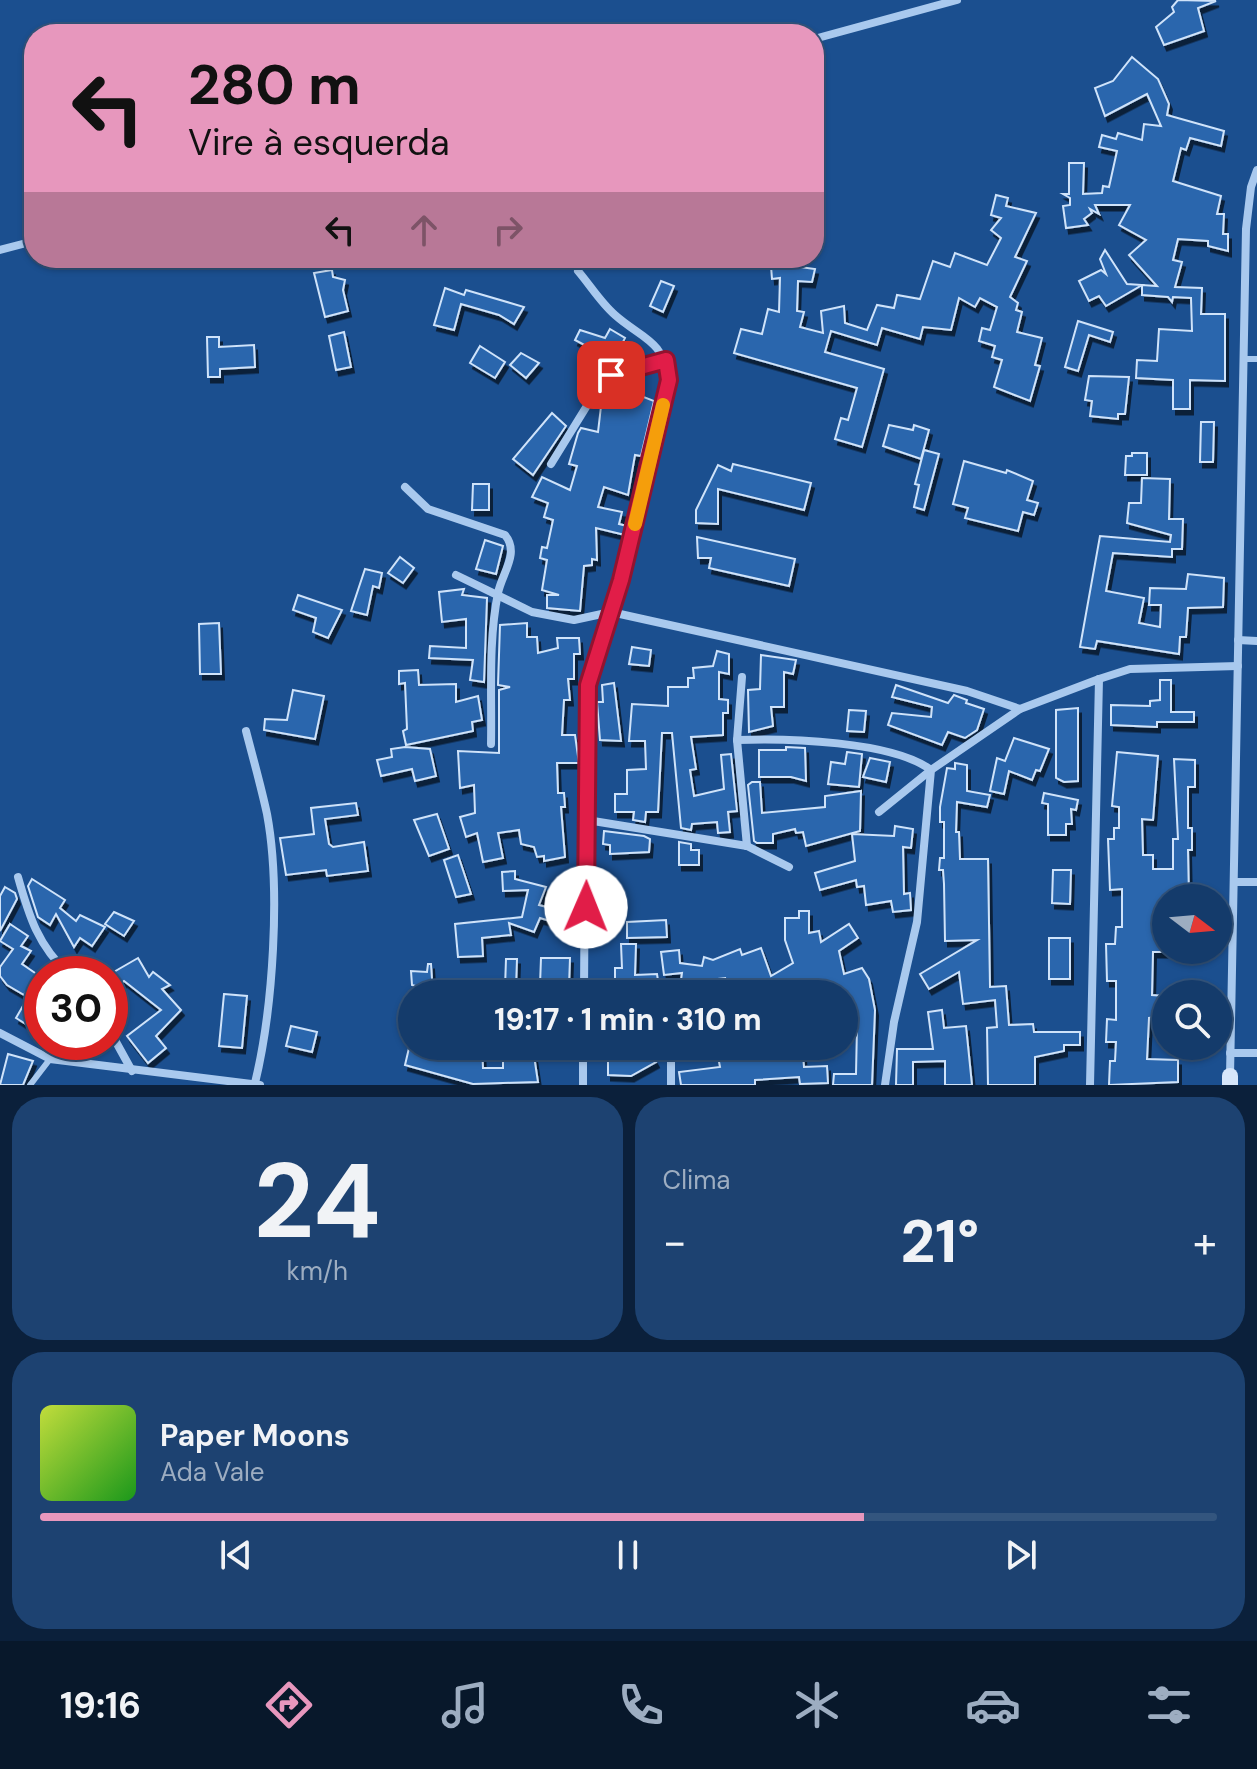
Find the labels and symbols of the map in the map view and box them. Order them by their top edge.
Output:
pin [577,341,645,409]
position arrow [544,865,628,949]
north arrow [1152,884,1232,964]
speed limit sign: 30 [24,956,128,1060]

